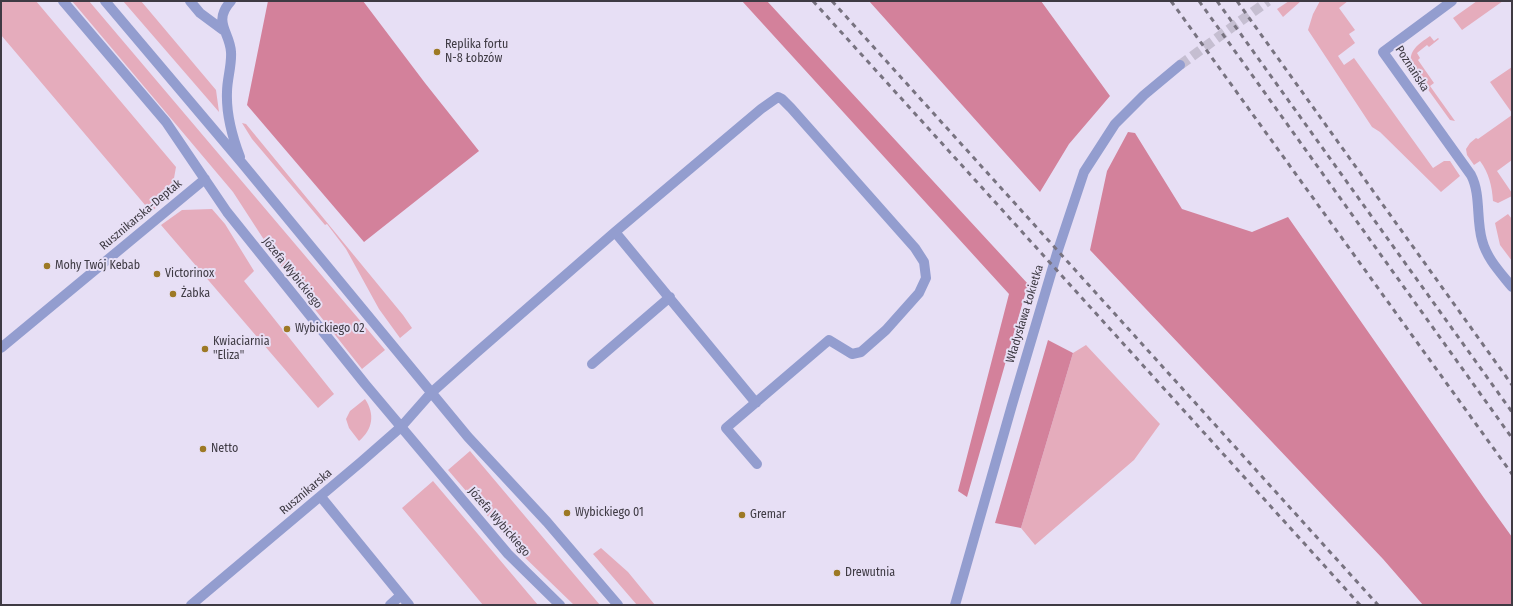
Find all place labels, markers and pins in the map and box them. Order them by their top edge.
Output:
place label: Replika fortu N-8 Łobzów [445,38,508,66]
marker: Replika fortu N-8 Łobzów [432,47,442,57]
place label: Mohy Twój Kebab [55,259,140,273]
marker: Mohy Twój Kebab [42,261,52,271]
place label: Victorinox [165,267,214,281]
marker: Victorinox [152,269,162,279]
place label: Żabka [181,287,210,301]
marker: Żabka [168,289,178,299]
place label: Wybickiego 02 [295,322,364,336]
marker: Wybickiego 02 [282,324,292,334]
place label: Kwiaciarnia "Eliza" [213,335,270,363]
marker: Kwiaciarnia "Eliza" [200,344,210,354]
place label: Netto [211,442,238,456]
marker: Netto [198,444,208,454]
place label: Wybickiego 01 [575,506,644,520]
marker: Wybickiego 01 [562,508,572,518]
place label: Gremar [750,508,786,522]
marker: Gremar [737,510,747,520]
place label: Drewutnia [845,566,895,580]
marker: Drewutnia [832,568,842,578]

